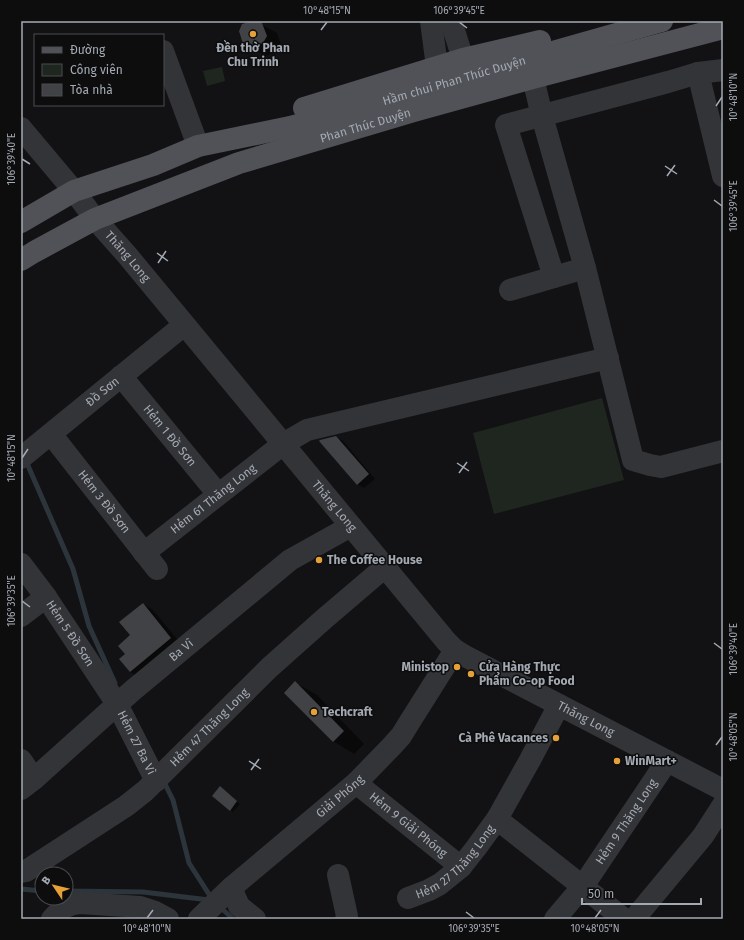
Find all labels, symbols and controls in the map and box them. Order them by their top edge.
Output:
text: 10°48'15"N [303,5,351,17]
text: 106°39'45"E [433,5,485,17]
marker: Đền thờ Phan Chu Trinh [248,29,258,39]
legend [34,34,164,106]
place label: Đền thờ Phan Chu Trinh [216,39,290,69]
text: Đường [70,43,106,57]
street label: Hầm chui Phan Thúc Duyện [381,53,527,108]
text: Công viên [70,63,123,77]
text: 10°48'10"N [728,73,740,121]
text: Tòa nhà [70,83,113,97]
street label: Phan Thúc Duyện [318,105,412,146]
text: 106°39'40"E [6,133,18,185]
text: 106°39'45"E [728,180,740,232]
street label: Thăng Long [102,228,154,285]
street label: Đồ Sơn [83,374,122,409]
street label: Hẻm 1 Đồ Sơn [141,402,199,469]
text: 10°48'15"N [6,434,18,482]
street label: Hẻm 61 Thăng Long [168,460,259,537]
street label: Hẻm 3 Đồ Sơn [75,467,133,536]
street label: Thăng Long [309,477,360,535]
place label: The Coffee House [327,553,423,567]
marker: The Coffee House [314,555,324,565]
text: 106°39'35"E [6,575,18,627]
street label: Hẻm 5 Đồ Sơn [43,598,97,669]
text: 106°39'40"E [728,623,740,675]
street label: Ba Vì [166,636,197,664]
place label: Ministop [401,660,449,674]
place label: Cửa Hàng Thực Phẩm Co-op Food [479,660,575,688]
marker: Ministop [452,662,462,672]
marker: Cửa Hàng Thực Phẩm Co-op Food [466,669,476,679]
street label: Hẻm 47 Thăng Long [167,685,252,769]
street label: Thăng Long [555,698,618,740]
place label: Techcraft [322,705,373,719]
marker: Techcraft [309,707,319,717]
street label: Hẻm 27 Ba Vì [115,708,159,777]
text: 10°48'05"N [728,712,740,762]
place label: Cà Phê Vacances [458,731,548,745]
marker: Cà Phê Vacances [551,733,561,743]
place label: WinMart+ [625,754,677,768]
marker: WinMart+ [612,756,622,766]
street label: Giải Phóng [313,772,367,820]
street label: Hẻm 9 Thăng Long [593,775,660,867]
street label: Hẻm 9 Giải Phóng [367,789,451,861]
street label: Hẻm 27 Thăng Long [414,821,498,901]
north arrow [34,866,74,906]
text: B [39,874,54,887]
scale bar [582,880,701,906]
text: 50 m [588,887,614,901]
text: 10°48'10"N [123,923,171,935]
text: 106°39'35"E [448,923,500,935]
text: 10°48'05"N [570,923,620,935]

